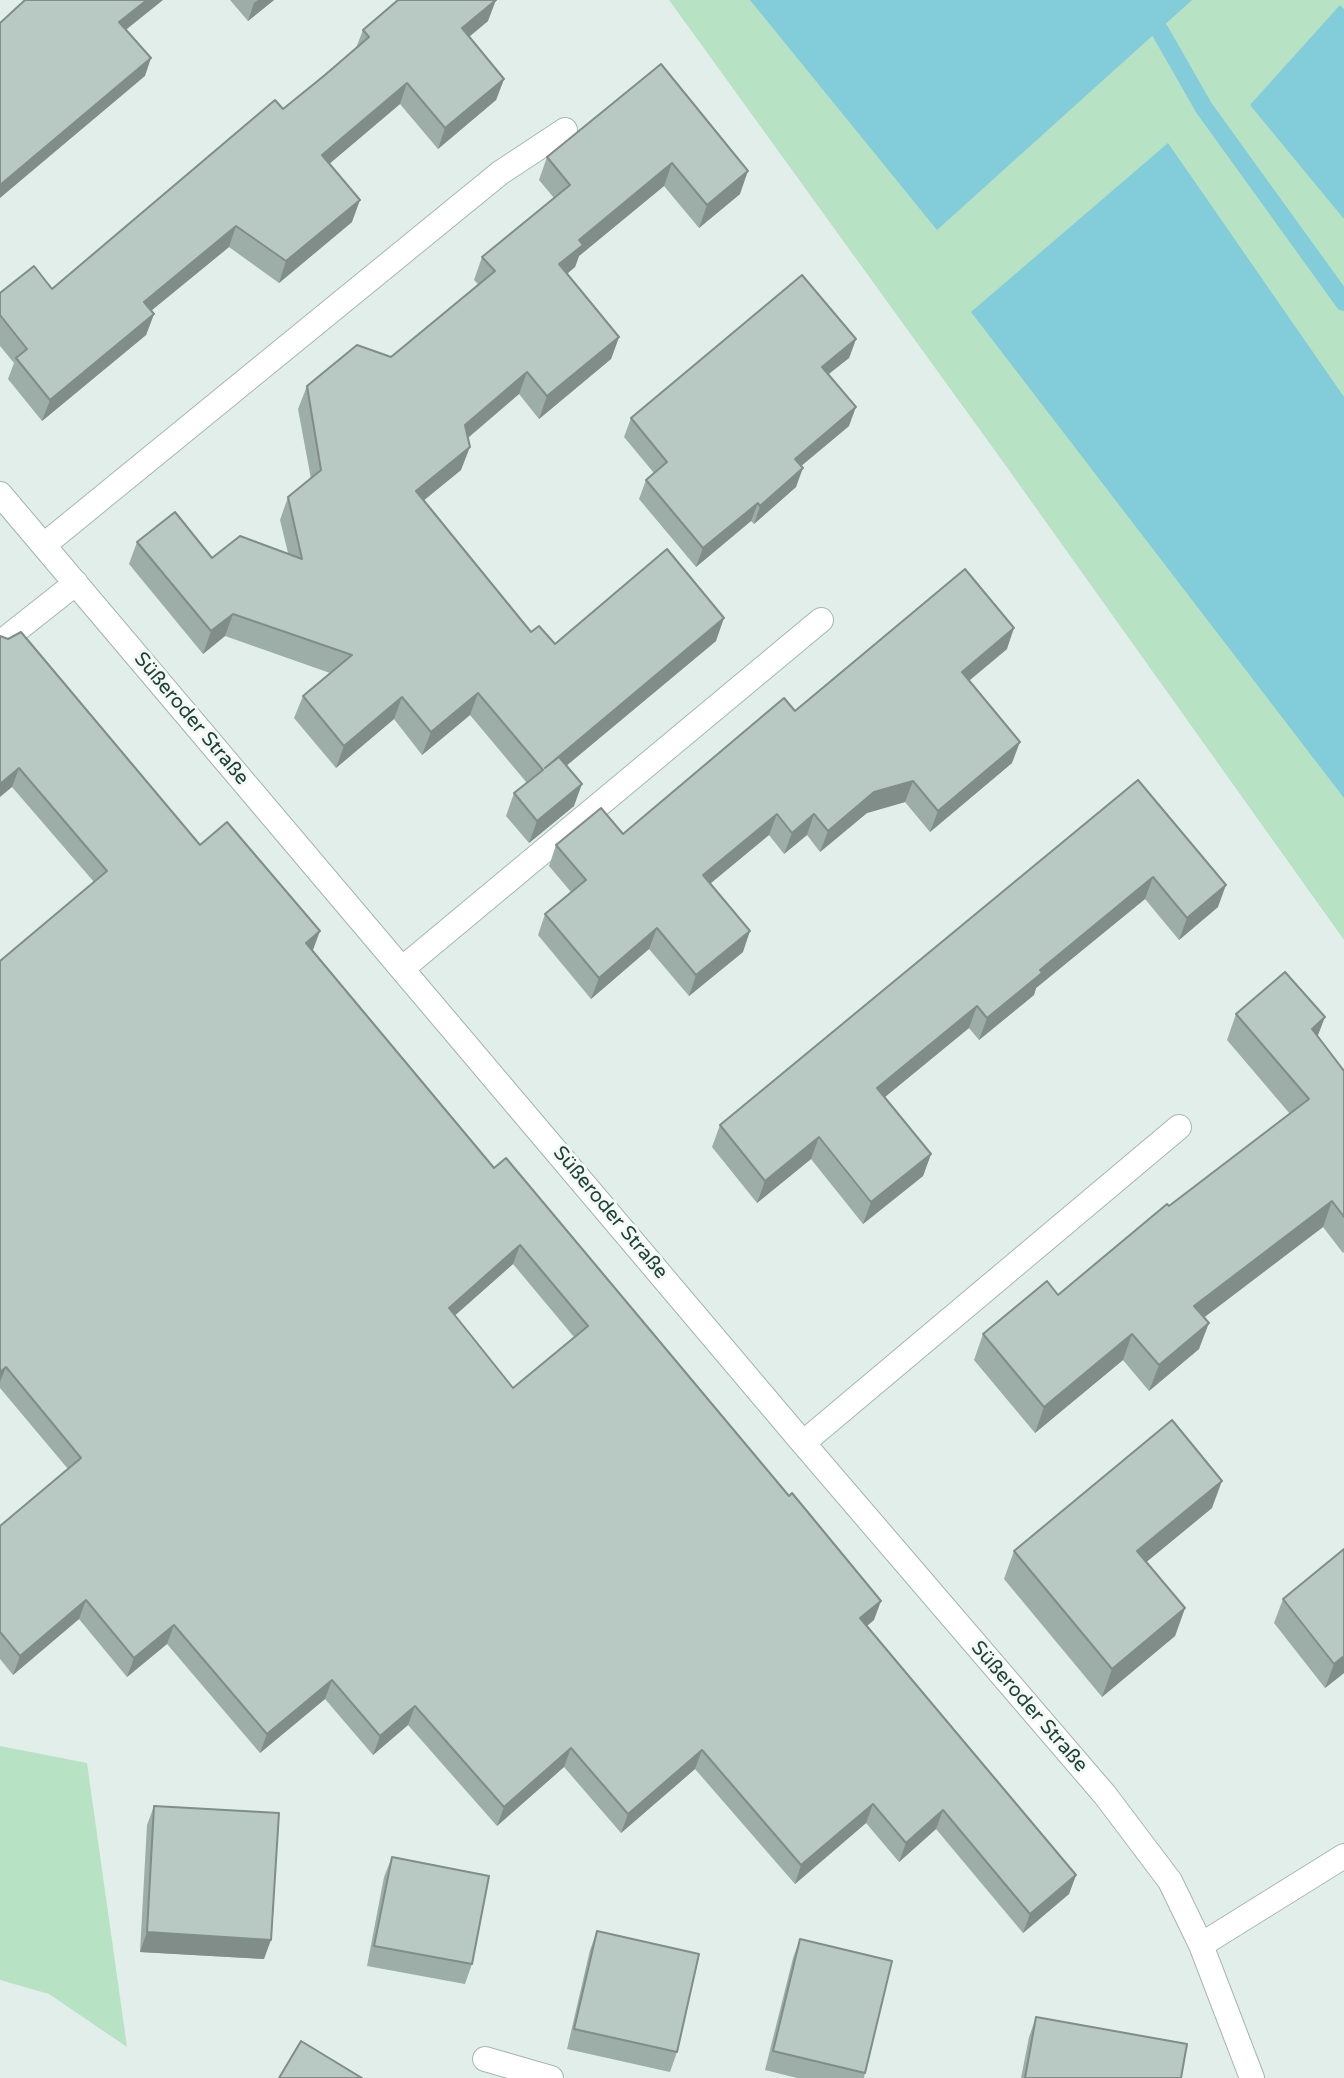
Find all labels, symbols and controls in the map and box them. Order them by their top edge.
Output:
street label: Süßeroder Straße [128,648,254,790]
street label: Süßeroder Straße [547,1142,673,1284]
street label: Süßeroder Straße [965,1636,1093,1778]

